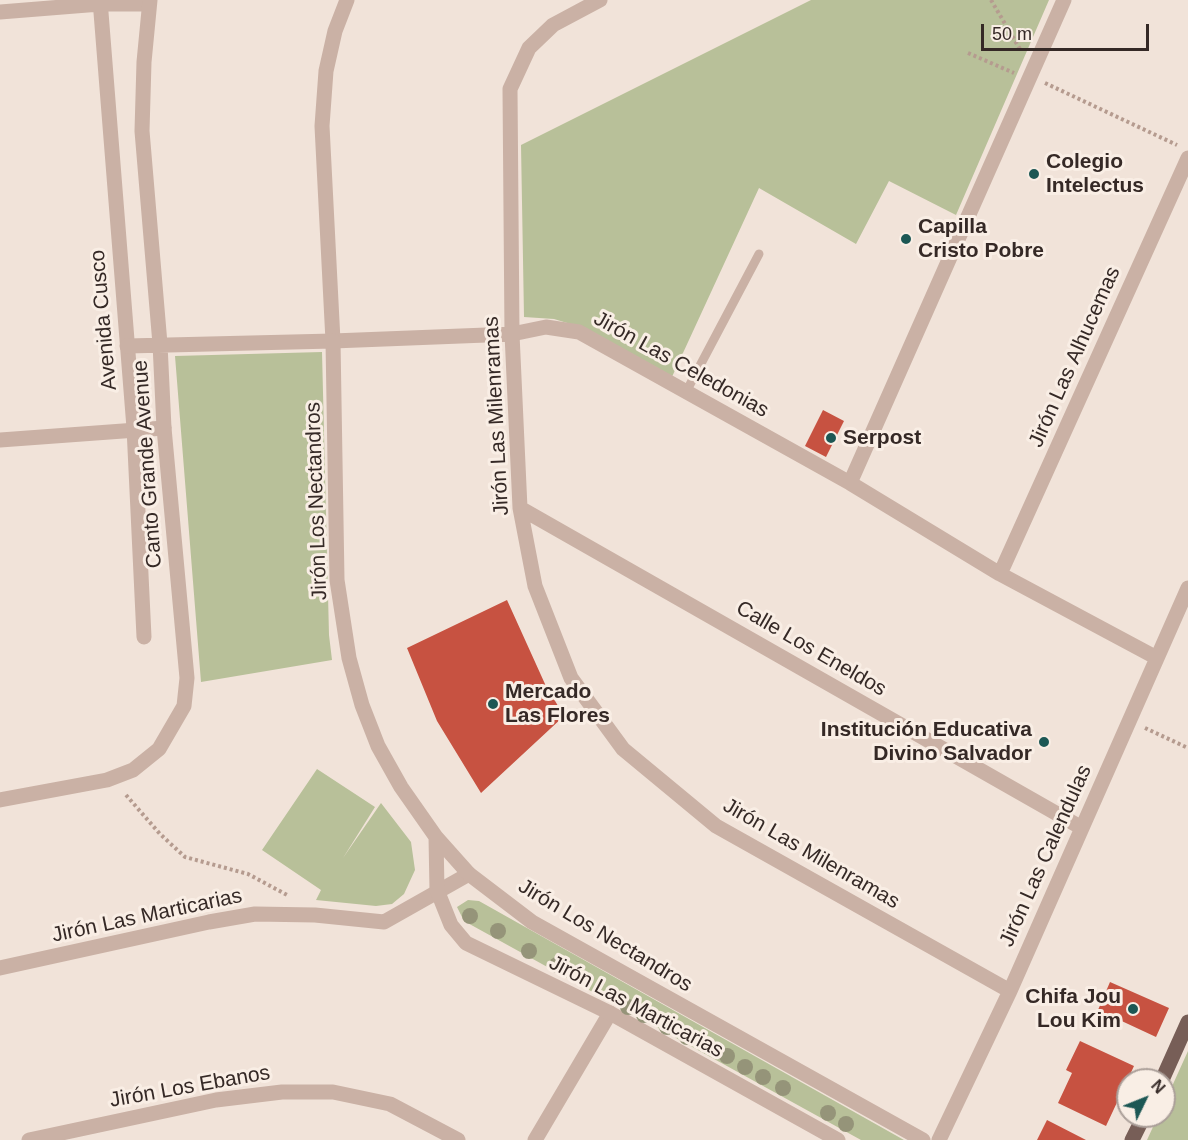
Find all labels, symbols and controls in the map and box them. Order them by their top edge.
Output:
scale bar [984,12,1152,50]
text: 50 m [992,24,1032,44]
place label: Colegio Intelectus [1046,149,1144,199]
marker: Colegio Intelectus [1027,167,1041,181]
place label: Capilla Cristo Pobre [918,214,1044,264]
marker: Capilla Cristo Pobre [899,232,913,246]
street label: Avenida Cusco [85,249,123,391]
street label: Jirón Las Alhucemas [1024,263,1126,451]
street label: Jirón Las Celedonias [589,306,773,424]
street label: Jirón Las Milenramas [479,316,515,516]
street label: Canto Grande Avenue [128,359,168,569]
street label: Jirón Los Nectandros [301,401,333,601]
place label: Serpost [843,425,921,451]
marker: Serpost [824,431,838,445]
street label: Calle Los Eneldos [731,596,891,702]
place label: Mercado Las Flores [505,679,610,729]
marker: Mercado Las Flores [486,697,500,711]
place label: Institución Educativa Divino Salvador [821,717,1032,767]
marker: Institución Educativa Divino Salvador [1037,735,1051,749]
street label: Jirón Las Calendulas [995,761,1097,951]
street label: Jirón Las Milenramas [718,793,904,915]
street label: Jirón Los Nectandros [513,874,697,998]
street label: Jirón Las Marticarias [50,884,244,948]
street label: Jirón Las Marticarias [545,950,727,1064]
place label: Chifa Jou Lou Kim [1025,984,1121,1034]
marker: Chifa Jou Lou Kim [1126,1002,1140,1016]
street label: Jirón Los Ebanos [108,1061,272,1113]
north arrow [1116,1068,1176,1128]
text: N [1148,1077,1168,1097]

